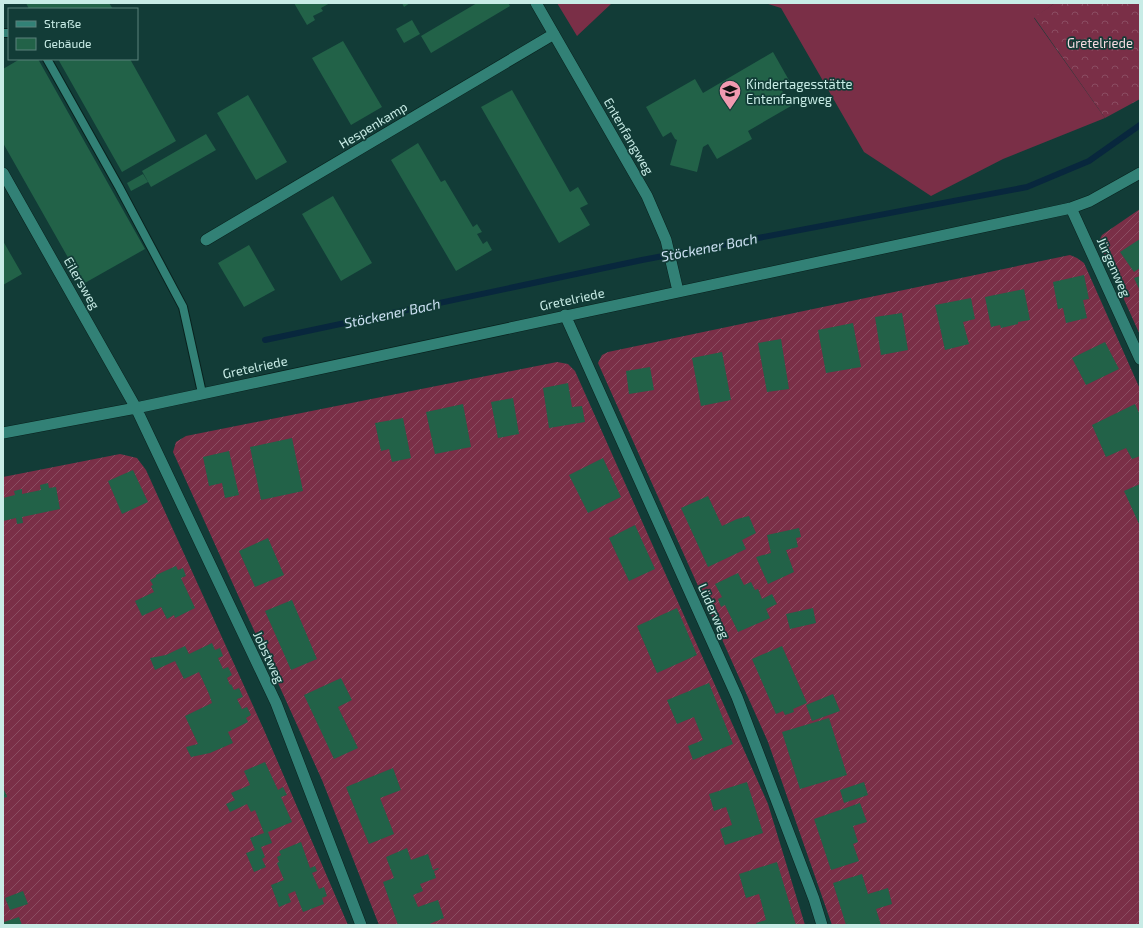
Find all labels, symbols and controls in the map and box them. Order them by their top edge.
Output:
legend [8,8,138,60]
text: Straße [44,16,81,30]
park label: Gretelriede [1067,35,1133,51]
text: Gebäude [44,36,92,50]
place label: Kindertagesstätte Entenfangweg [746,76,853,107]
school or university icon: Kindertagesstätte Entenfangweg [717,78,743,111]
street label: Entenfangweg [601,95,657,177]
street label: Hespenkamp [336,98,410,152]
water label: Stöckener Bach [659,229,759,265]
street label: Jürgenweg [1094,235,1134,299]
street label: Eilersweg [61,254,103,312]
street label: Gretelriede [538,284,606,314]
water label: Stöckener Bach [342,294,442,332]
street label: Gretelriede [221,352,289,382]
street label: Lüderweg [695,581,733,641]
street label: Jobstweg [250,628,288,686]

